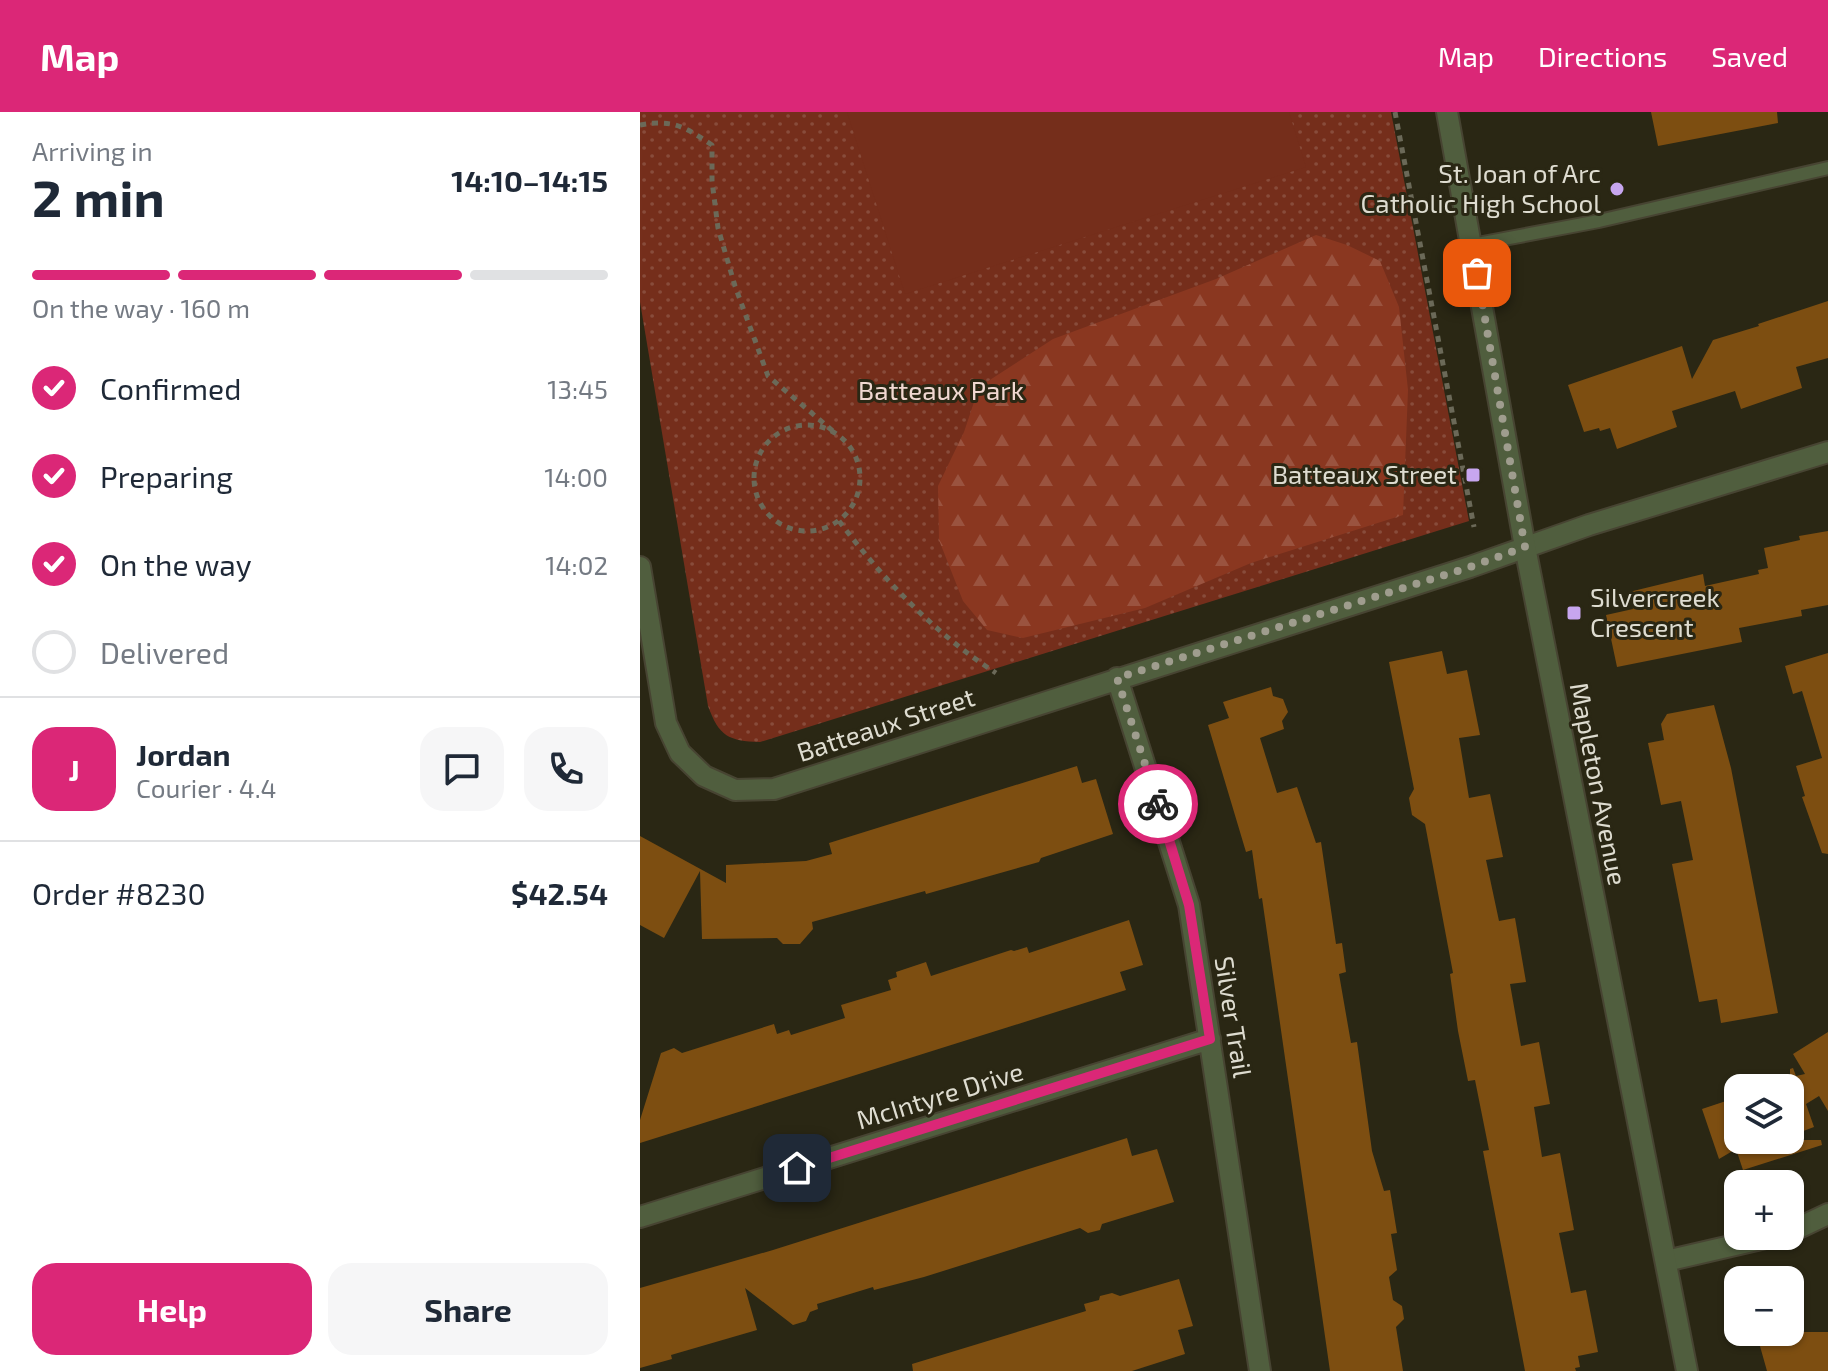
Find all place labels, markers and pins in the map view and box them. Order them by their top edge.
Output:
place label: St. Joan of Arc Catholic High School [1361,157,1601,218]
marker: St. Joan of Arc Catholic High School [1608,180,1626,198]
pin [1443,239,1511,307]
place label: Batteaux Street [1272,458,1457,489]
marker: Batteaux Street [1464,466,1482,484]
place label: Silvercreek Crescent [1590,581,1720,642]
marker: Silvercreek Crescent [1565,604,1583,622]
pin [763,1134,831,1202]

